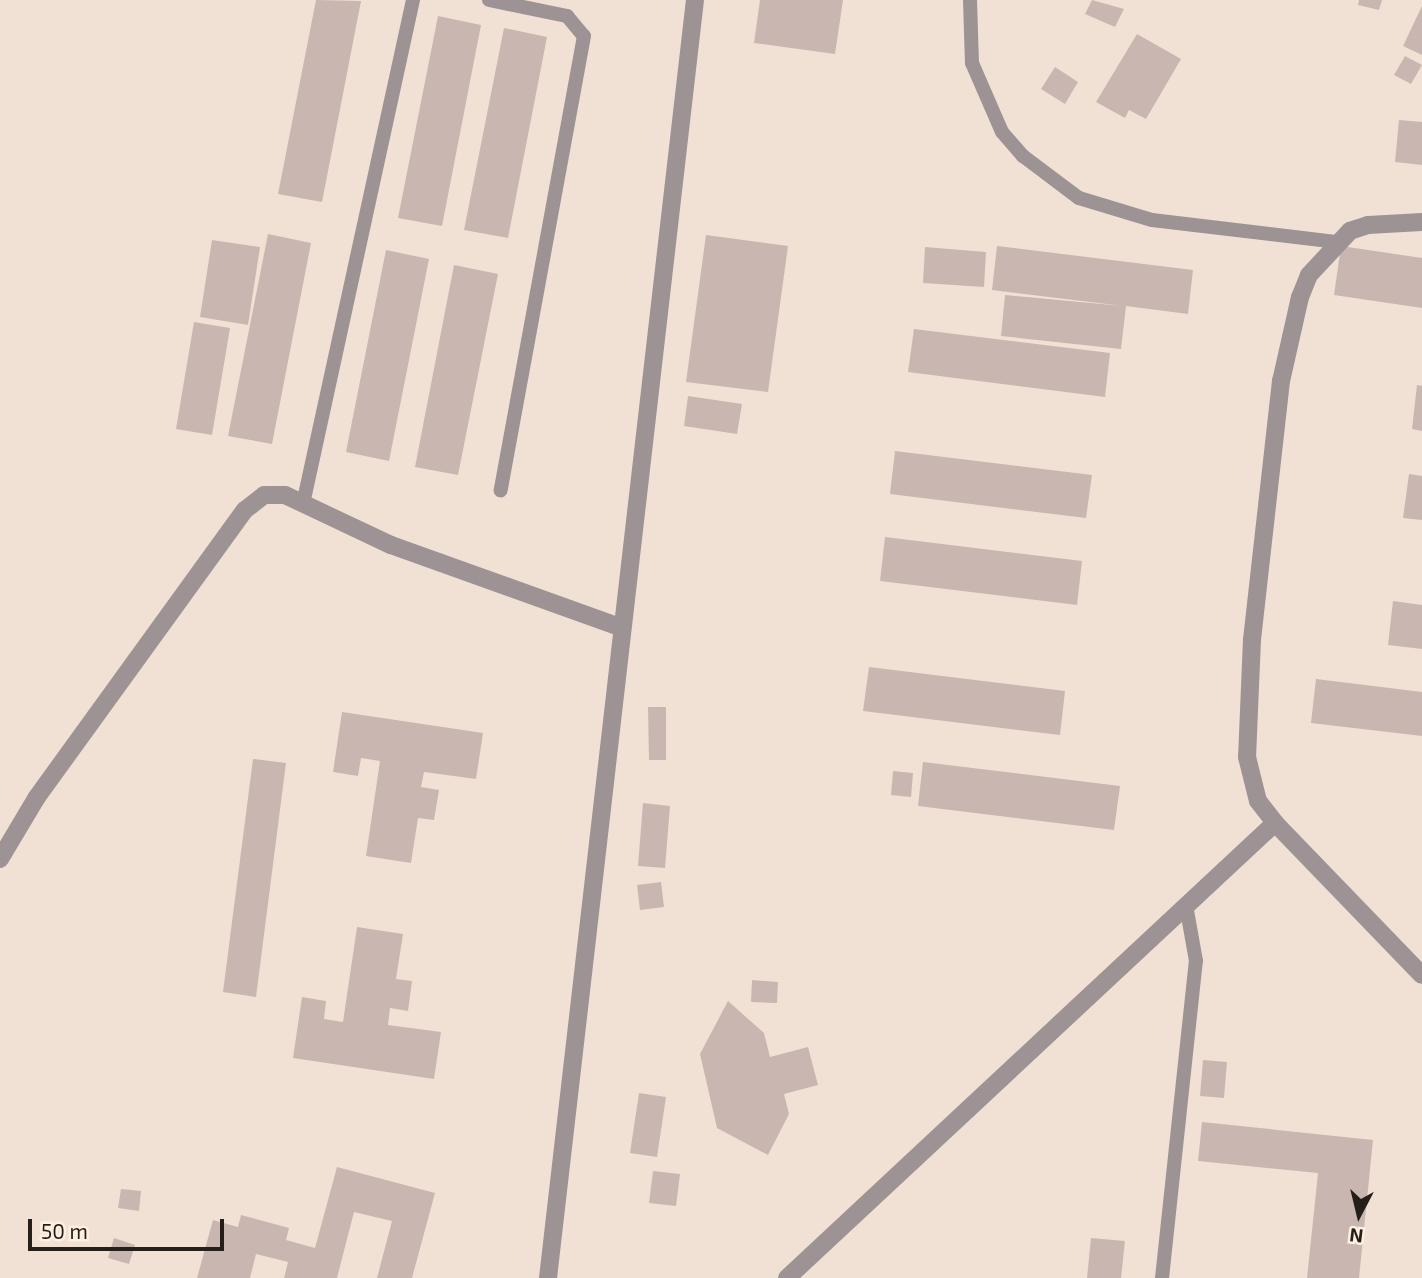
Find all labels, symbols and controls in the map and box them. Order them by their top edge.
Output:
north arrow [1324,1180,1394,1250]
scale bar [32,1204,228,1248]
text: 50 m [41,1218,88,1243]
text: N [1348,1224,1365,1249]

